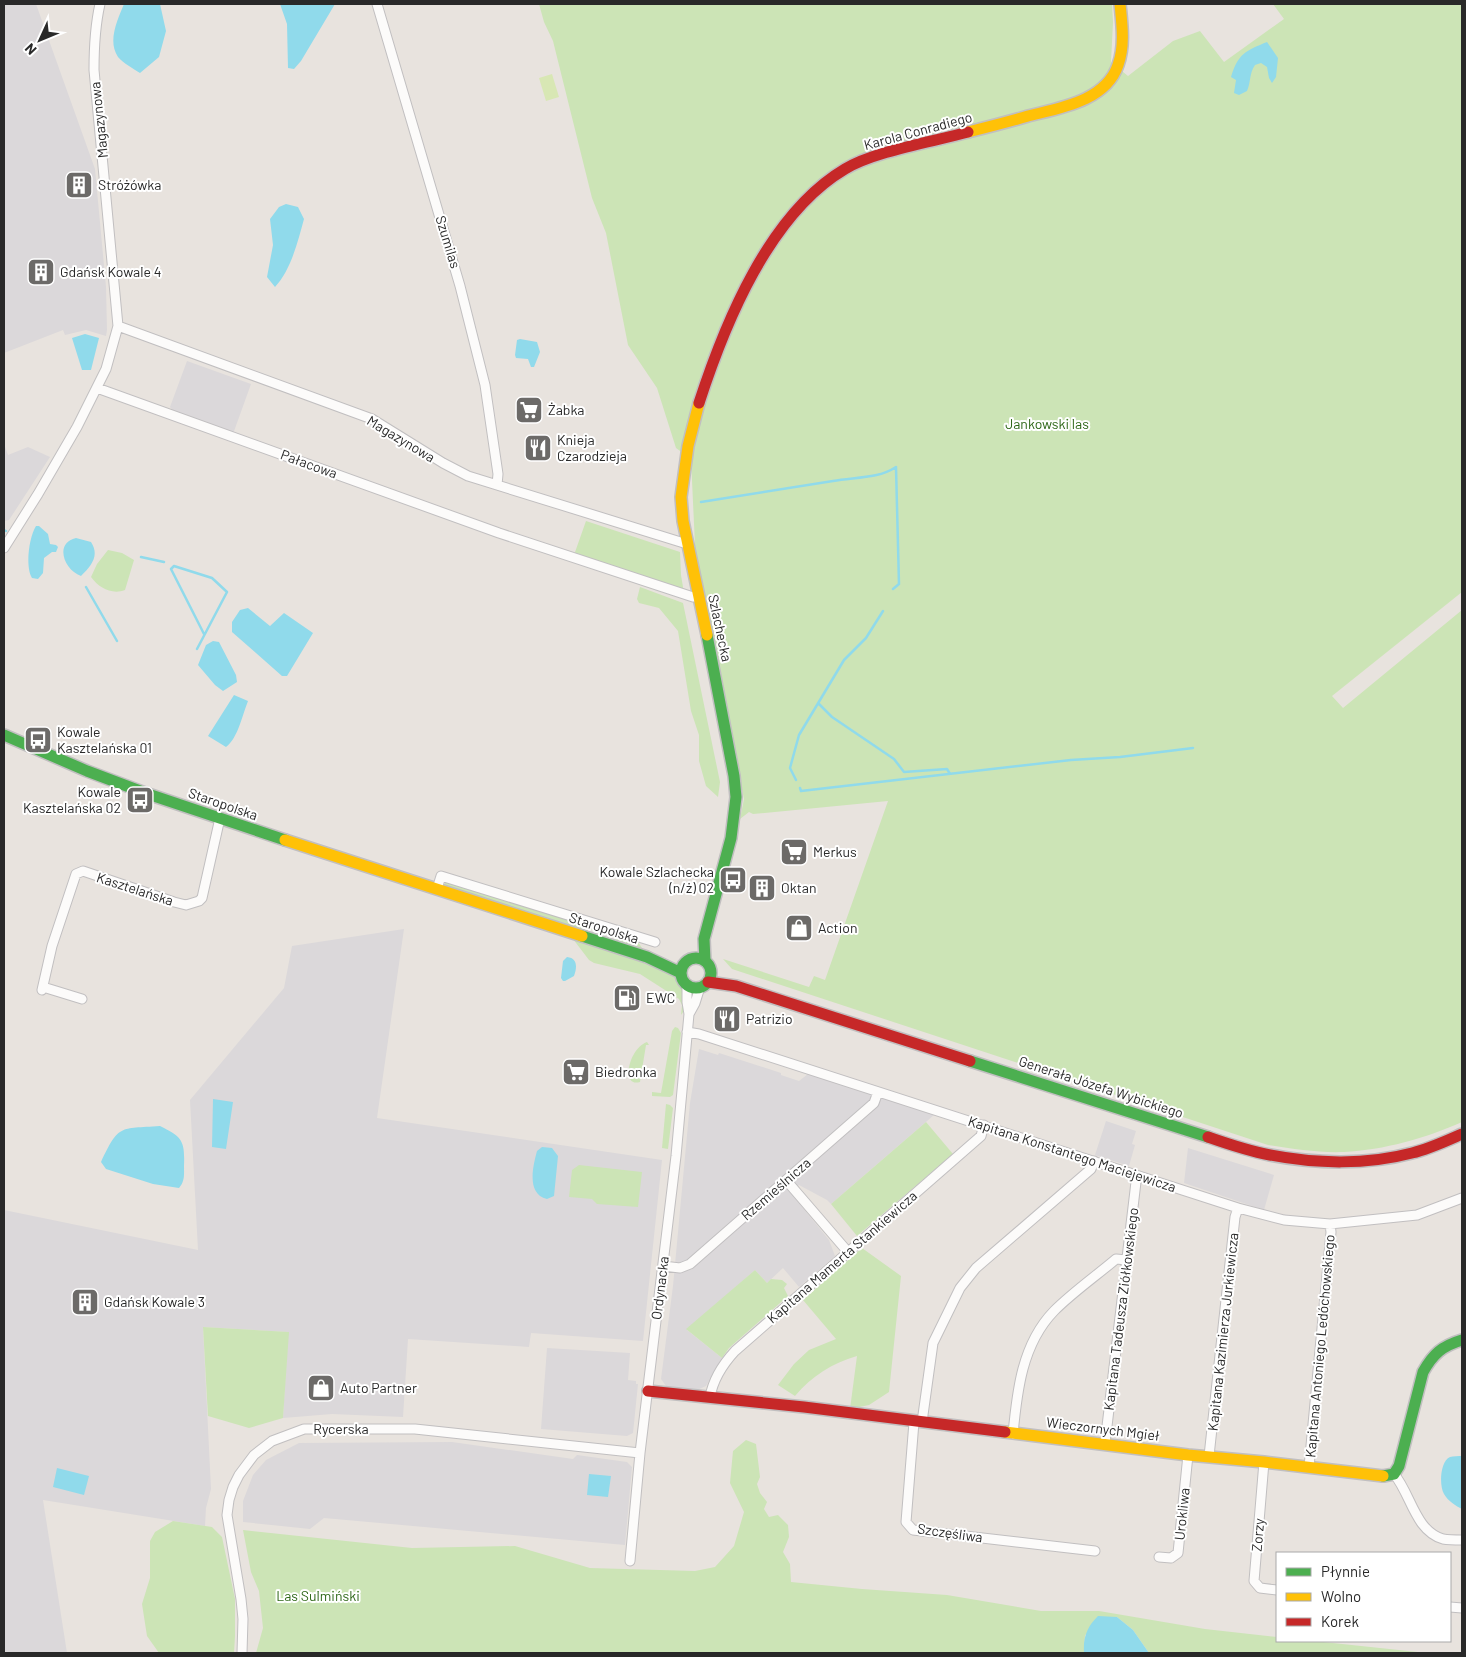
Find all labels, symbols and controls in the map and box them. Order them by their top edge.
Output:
north arrow [15,15,65,65]
text: N [21,40,40,59]
street label: Magazynowa [86,81,111,159]
street label: Karola Conradiego [862,108,974,153]
building icon: Stróżówka [64,170,94,200]
place label: Stróżówka [98,176,161,193]
street label: Szumilas [432,213,465,270]
building icon: Gdańsk Kowale 4 [26,257,56,287]
place label: Gdańsk Kowale 4 [60,263,161,280]
supermarket icon: Żabka [514,395,544,425]
place label: Żabka [548,401,585,418]
street label: Magazynowa [364,412,438,466]
park label: Jankowski las [1005,415,1089,432]
place label: Knieja Czarodzieja [557,431,627,464]
restaurant icon: Knieja Czarodzieja [523,433,553,463]
street label: Pałacowa [279,445,340,482]
street label: Szlachecka [705,593,736,663]
place label: Kowale Kasztelańska 01 [57,723,152,756]
bus stop icon: Kowale Kasztelańska 01 [23,725,53,755]
place label: Kowale Kasztelańska 02 [23,783,121,816]
street label: Staropolska [186,784,260,823]
bus stop icon: Kowale Kasztelańska 02 [125,785,155,815]
supermarket icon: Merkus [779,837,809,867]
place label: Merkus [813,843,857,860]
place label: Kowale Szlachecka (n/ż) 02 [599,863,714,896]
bus stop icon: Kowale Szlachecka (n/ż) 02 [718,865,748,895]
street label: Kasztelańska [95,868,176,909]
building icon: Oktan [747,873,777,903]
place label: Oktan [781,879,817,896]
street label: Staropolska [567,908,641,947]
shop icon: Action [784,913,814,943]
place label: Action [818,919,857,936]
fuel station icon: EWC [612,983,642,1013]
place label: EWC [646,989,675,1006]
restaurant icon: Patrizio [712,1004,742,1034]
place label: Patrizio [746,1010,793,1027]
street label: Generała Józefa Wybickiego [1017,1052,1186,1121]
supermarket icon: Biedronka [561,1057,591,1087]
place label: Biedronka [595,1063,657,1080]
street label: Kapitana Konstantego Maciejewicza [966,1112,1178,1195]
street label: Rzemieślnicza [737,1154,814,1223]
street label: Kapitana Mamerta Stankiewicza [763,1187,920,1326]
street label: Kapitana Tadeusza Ziółkowskiego [1100,1206,1141,1411]
street label: Kapitana Kazimierza Jurkiewicza [1204,1232,1241,1432]
street label: Kapitana Antoniego Ledóchowskiego [1301,1234,1338,1458]
street label: Ordynacka [647,1255,672,1321]
building icon: Gdańsk Kowale 3 [70,1287,100,1317]
place label: Gdańsk Kowale 3 [104,1293,205,1310]
shop icon: Auto Partner [306,1373,336,1403]
place label: Auto Partner [340,1379,417,1396]
street label: Wieczornych Mgieł [1045,1413,1161,1444]
street label: Rycerska [313,1420,369,1437]
street label: Urokliwa [1170,1487,1193,1541]
street label: Zorzy [1248,1517,1267,1552]
street label: Szczęśliwa [916,1519,984,1546]
legend [1276,1552,1451,1642]
text: Płynnie [1321,1562,1370,1580]
park label: Las Sulmiński [276,1587,360,1604]
text: Wolno [1321,1587,1361,1605]
text: Korek [1321,1612,1359,1630]

